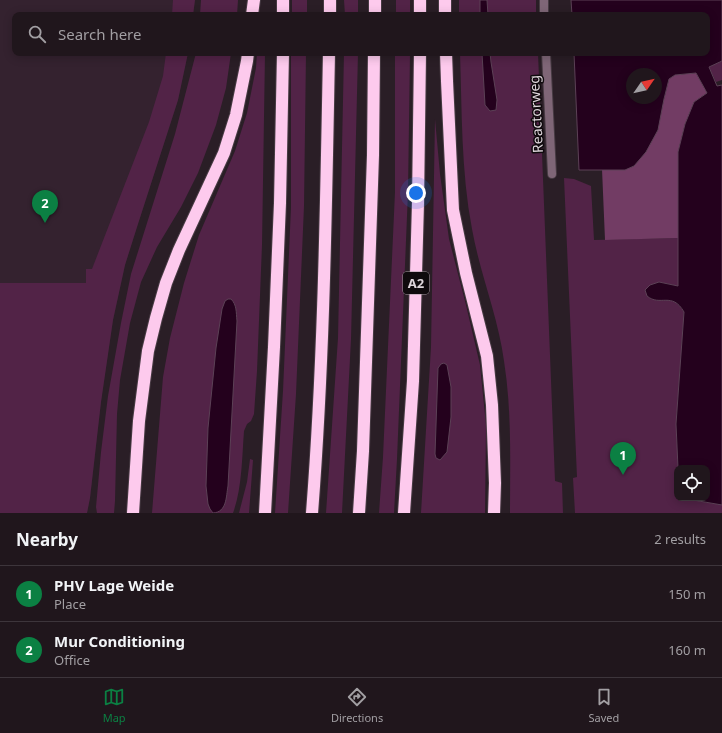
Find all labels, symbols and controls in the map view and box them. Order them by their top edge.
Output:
search box [12,12,710,56]
icon: search [26,23,48,45]
text: Search here [58,24,141,44]
north arrow [626,68,662,104]
street label: Reactorweg [524,75,547,153]
your location [406,183,426,203]
pin: 2 [32,190,58,223]
road number: A2 [403,272,429,294]
pin: 1 [610,442,636,475]
map controls [674,465,710,501]
button: locate [674,465,710,501]
text: Nearby [16,528,78,551]
text: 2 results [654,530,706,548]
text: PHV Lage Weide [54,575,174,595]
text: 1 [25,585,33,603]
text: 150 m [668,585,706,603]
text: Place [54,595,86,613]
text: Mur Conditioning [54,631,185,651]
text: 2 [25,641,33,659]
text: 160 m [668,641,706,659]
text: Office [54,651,90,669]
tab: Map [103,686,126,725]
tab: Directions [331,686,383,725]
tab: Saved [589,686,619,725]

